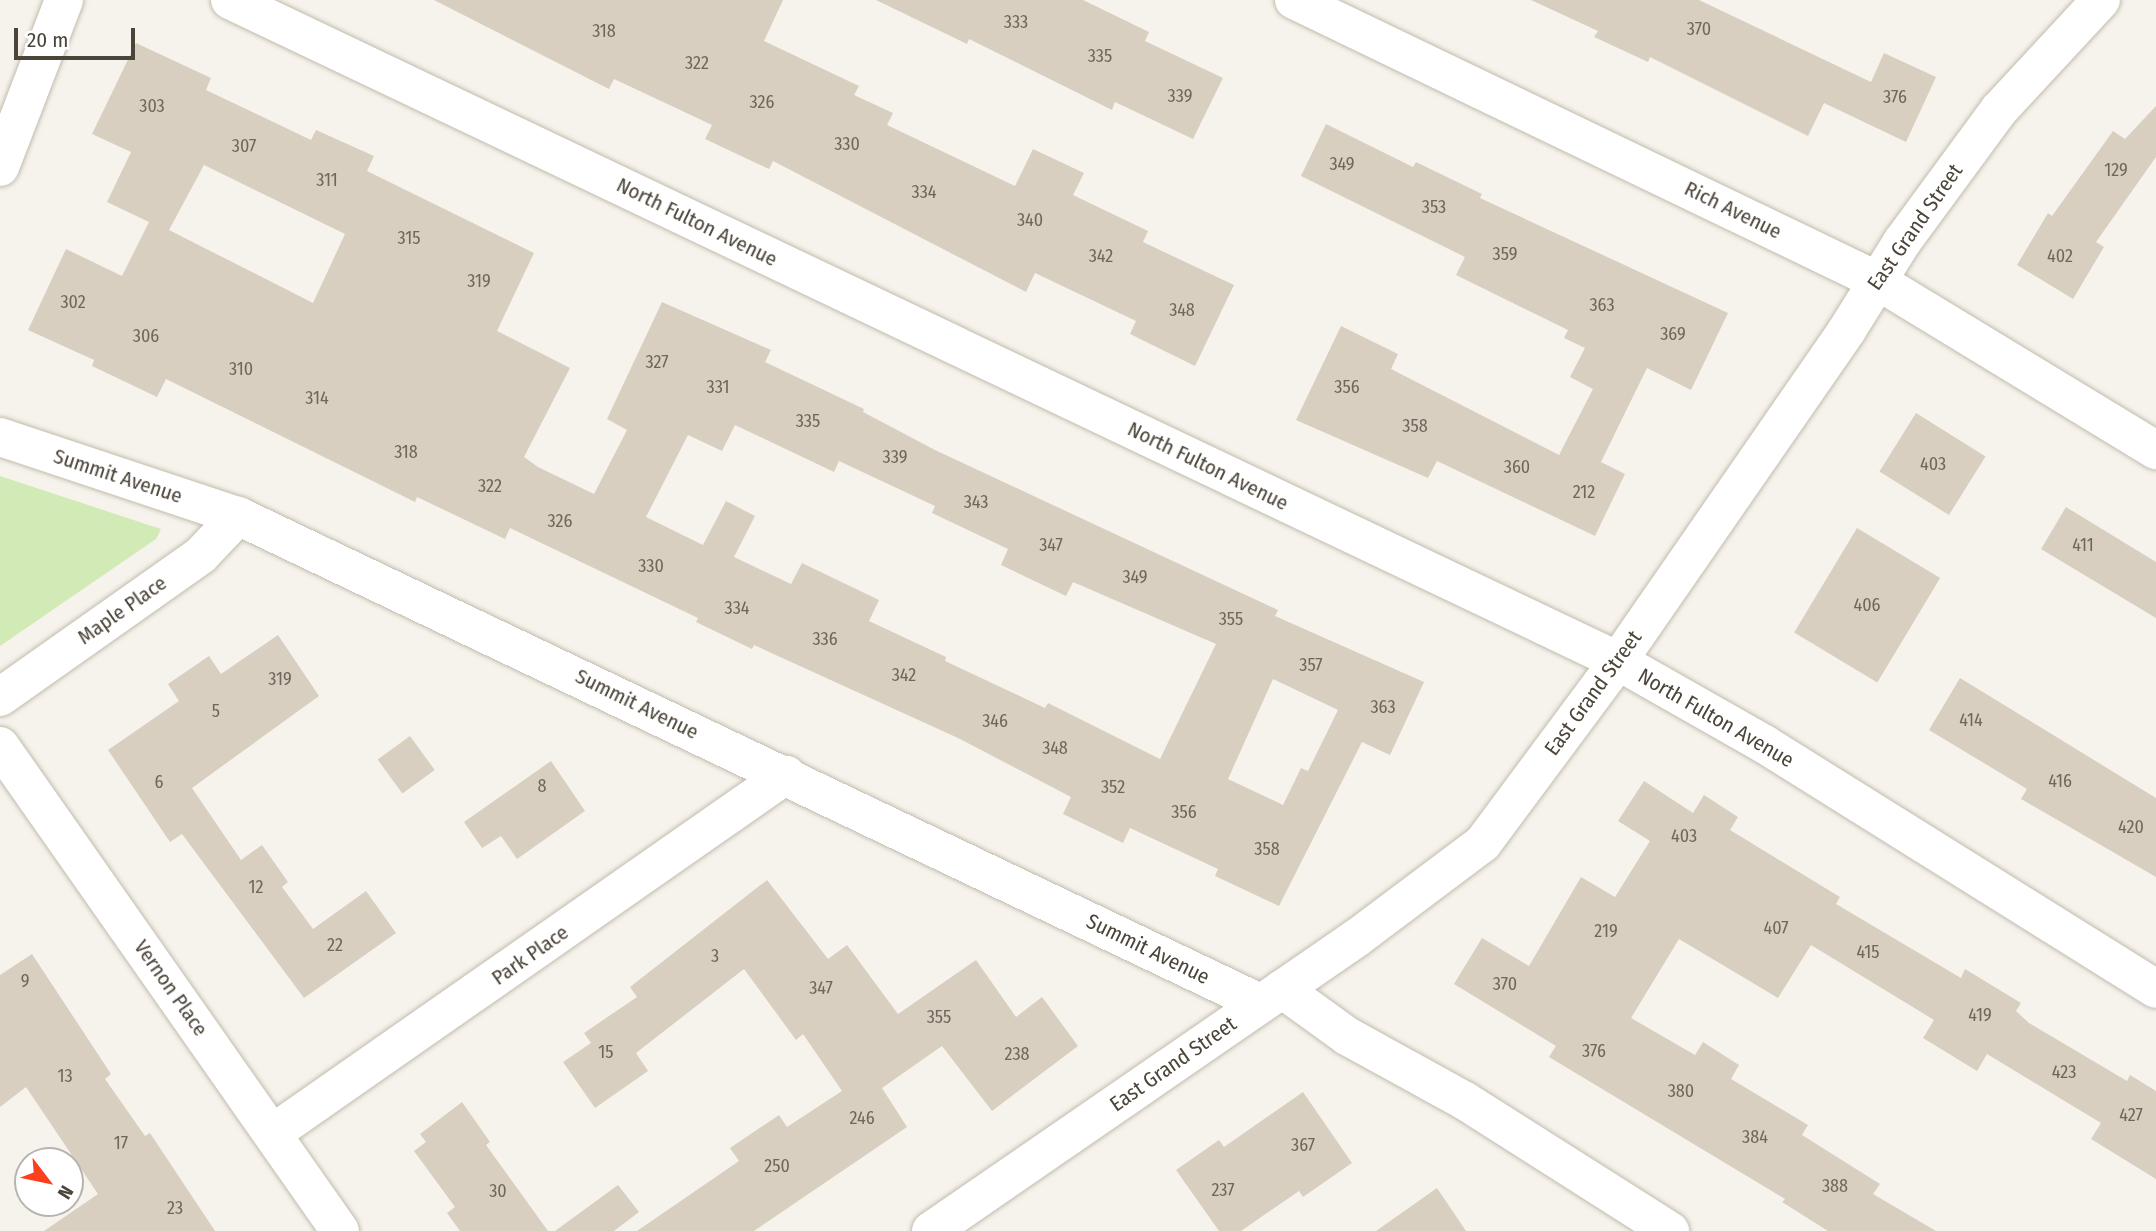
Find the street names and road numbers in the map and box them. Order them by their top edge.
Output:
street label: East Grand Street [1862,159,1968,295]
street label: North Fulton Avenue [613,172,781,272]
street label: Rich Avenue [1680,176,1786,244]
street label: North Fulton Avenue [1124,416,1292,516]
street label: Summit Avenue [50,443,186,509]
street label: Maple Place [73,570,171,650]
street label: East Grand Street [1539,626,1647,760]
street label: Summit Avenue [571,663,703,745]
street label: North Fulton Avenue [1634,663,1798,773]
street label: Summit Avenue [1082,908,1214,990]
street label: Park Place [487,920,573,990]
street label: Vernon Place [129,935,213,1041]
street label: East Grand Street [1105,1011,1241,1117]

